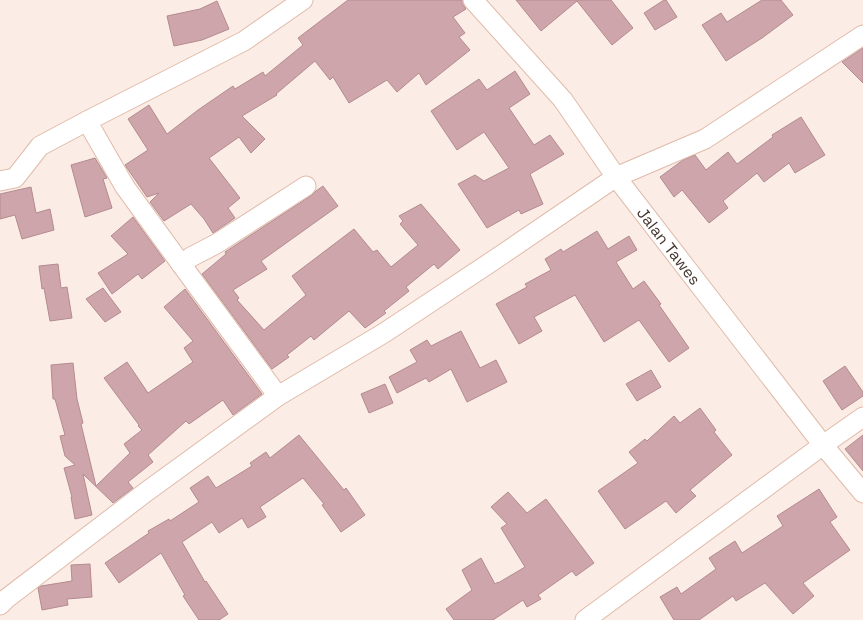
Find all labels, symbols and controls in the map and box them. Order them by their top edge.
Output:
street label: Jalan Tawes [632,203,705,289]

